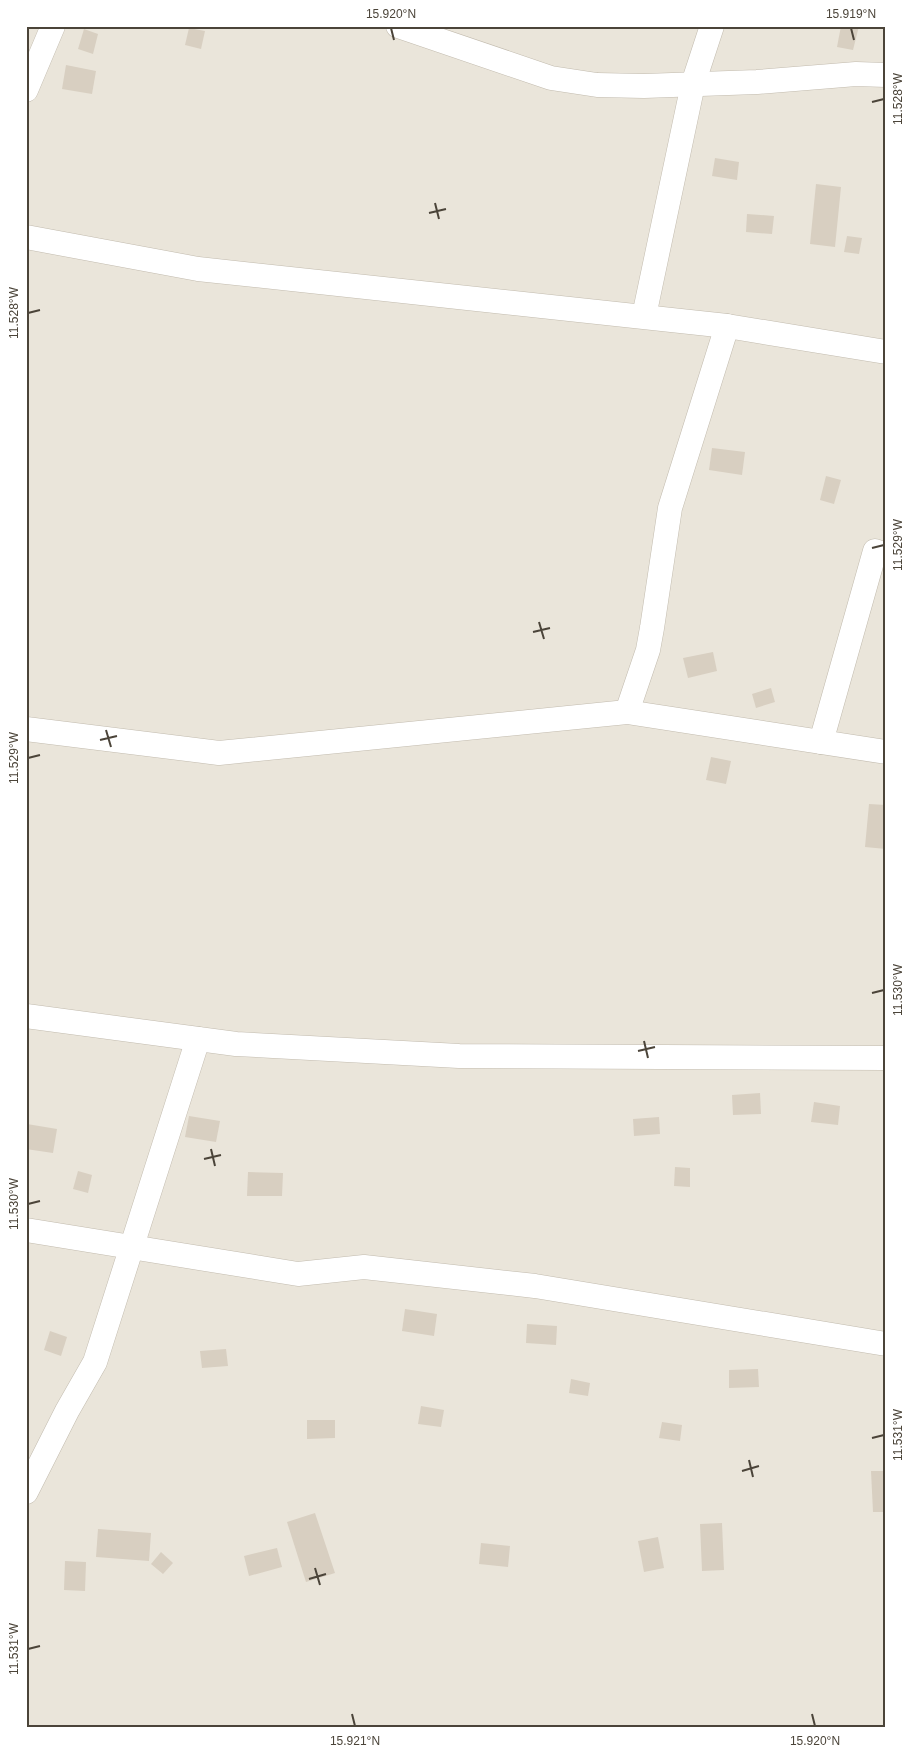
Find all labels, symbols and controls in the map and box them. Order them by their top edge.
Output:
text: 15.920°N [366,7,416,21]
text: 15.919°N [826,7,876,21]
text: 11.528°W [891,72,905,125]
text: 11.528°W [7,286,21,339]
text: 11.529°W [891,518,905,571]
text: 11.529°W [7,731,21,784]
text: 11.530°W [891,963,905,1016]
text: 11.530°W [7,1177,21,1230]
text: 11.531°W [891,1408,905,1461]
text: 11.531°W [7,1622,21,1675]
text: 15.921°N [330,1734,380,1748]
text: 15.920°N [790,1734,840,1748]

